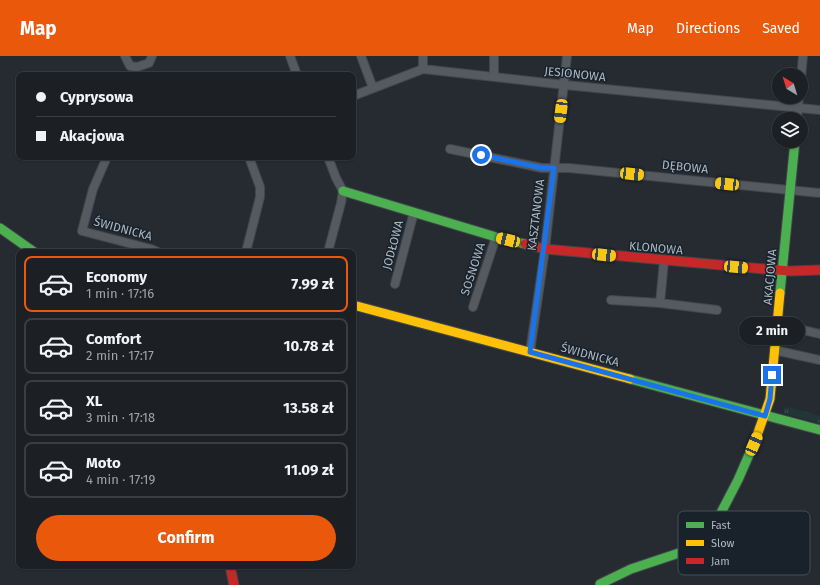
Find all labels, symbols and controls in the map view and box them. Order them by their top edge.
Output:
text: Map [20,17,57,40]
text: Map [627,20,654,37]
text: Directions [676,20,740,37]
text: Saved [762,20,800,37]
street label: JESIONOWA [544,64,606,84]
north arrow [772,68,808,104]
map controls [772,68,808,148]
text: Cyprysowa [60,88,134,106]
car [554,98,568,124]
button: layers [772,112,808,148]
text: Akacjowa [60,127,125,145]
route start [472,146,490,164]
street label: DĘBOWA [661,158,709,176]
car [619,167,645,181]
car [714,177,740,191]
street label: KASZTANOWA [525,178,547,252]
street label: ŚWIDNICKA [92,214,154,244]
street label: JODŁOWA [380,219,406,271]
car [495,231,521,249]
street label: KLONOWA [628,239,684,257]
street label: SOSNOWA [458,241,488,297]
car [591,248,617,262]
street label: AKACJOWA [761,248,779,306]
car [724,260,748,274]
icon: car [38,266,74,302]
text: Economy [86,268,147,286]
text: 7.99 zł [291,275,334,293]
text: 1 min · 17:16 [86,286,154,301]
callout: 2 min [739,317,805,345]
text: 2 min [756,323,788,338]
icon: car [38,328,74,364]
text: Comfort [86,330,142,348]
text: 10.78 zł [284,337,334,355]
street label: ŚWIDNICKA [559,340,621,370]
text: 2 min · 17:17 [86,348,154,363]
route end [763,366,781,384]
icon: car [38,390,74,426]
text: XL [86,392,102,410]
text: 13.58 zł [283,399,334,417]
text: 3 min · 17:18 [86,410,155,425]
car [744,431,764,457]
icon: car [38,452,74,488]
text: Moto [86,454,121,472]
text: 11.09 zł [284,461,334,479]
text: 4 min · 17:19 [86,472,155,487]
legend [678,511,810,575]
button: Confirm [36,515,336,561]
text: Fast [711,519,731,532]
text: Slow [711,537,735,550]
text: Jam [711,555,730,568]

